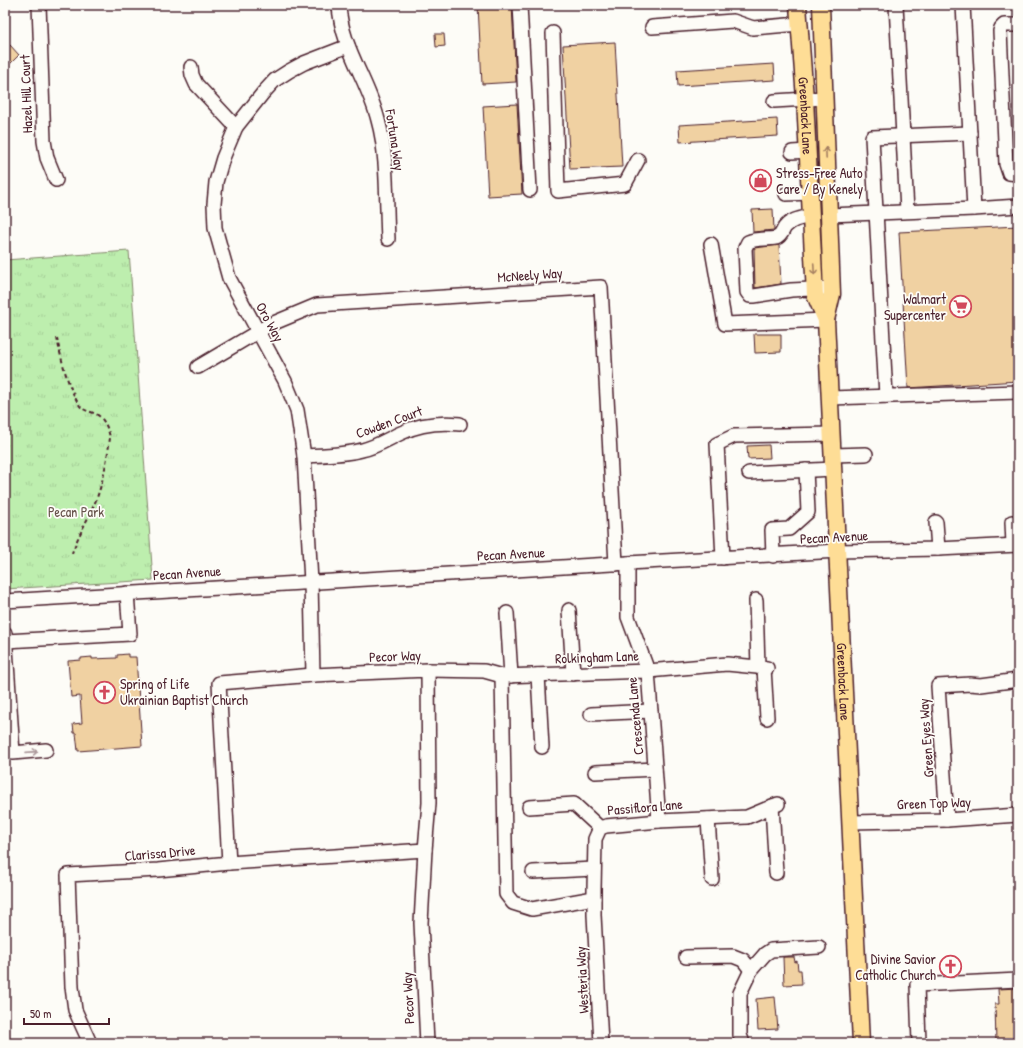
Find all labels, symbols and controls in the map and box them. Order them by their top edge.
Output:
street label: Hazel Hill Court [15,54,36,134]
street label: Greenback Lane [794,76,818,156]
street label: Fortuna Way [380,107,410,172]
one-way arrow [822,147,830,160]
place label: Stress-Free Auto Care / By Kenely [776,163,863,199]
shop icon: Stress-Free Auto Care / By Kenely [747,168,773,194]
one-way arrow [810,262,817,275]
street label: McNeely Way [497,263,563,287]
place label: Walmart Supercenter [884,289,947,325]
supermarket icon: Walmart Supercenter [948,294,974,320]
street label: Oro Way [251,299,289,345]
street label: Cowden Court [353,401,425,442]
park label: Pecan Park [48,502,104,521]
street label: Pecan Avenue [799,525,869,548]
street label: Pecan Avenue [476,542,546,565]
street label: Pecan Avenue [152,561,222,584]
street label: Greenback Lane [833,642,855,721]
street label: Pecor Way [369,645,421,667]
street label: Rolkingham Lane [555,646,640,668]
place label: Spring of Life Ukrainian Baptist Church [120,674,248,710]
street label: Crescenda Lane [622,676,647,756]
church icon: Spring of Life Ukrainian Baptist Church [92,679,118,705]
street label: Green Eyes Way [913,698,939,778]
one-way arrow [25,748,38,755]
street label: Green Top Way [897,792,972,814]
street label: Passiflora Lane [606,794,684,819]
street label: Clarissa Drive [124,840,197,865]
street label: Westeria Way [570,946,594,1014]
place label: Divine Savior Catholic Church [855,949,937,984]
church icon: Divine Savior Catholic Church [938,954,964,980]
street label: Pecor Way [397,971,419,1025]
scale bar [24,1000,109,1026]
text: 50 m [30,1005,51,1022]

